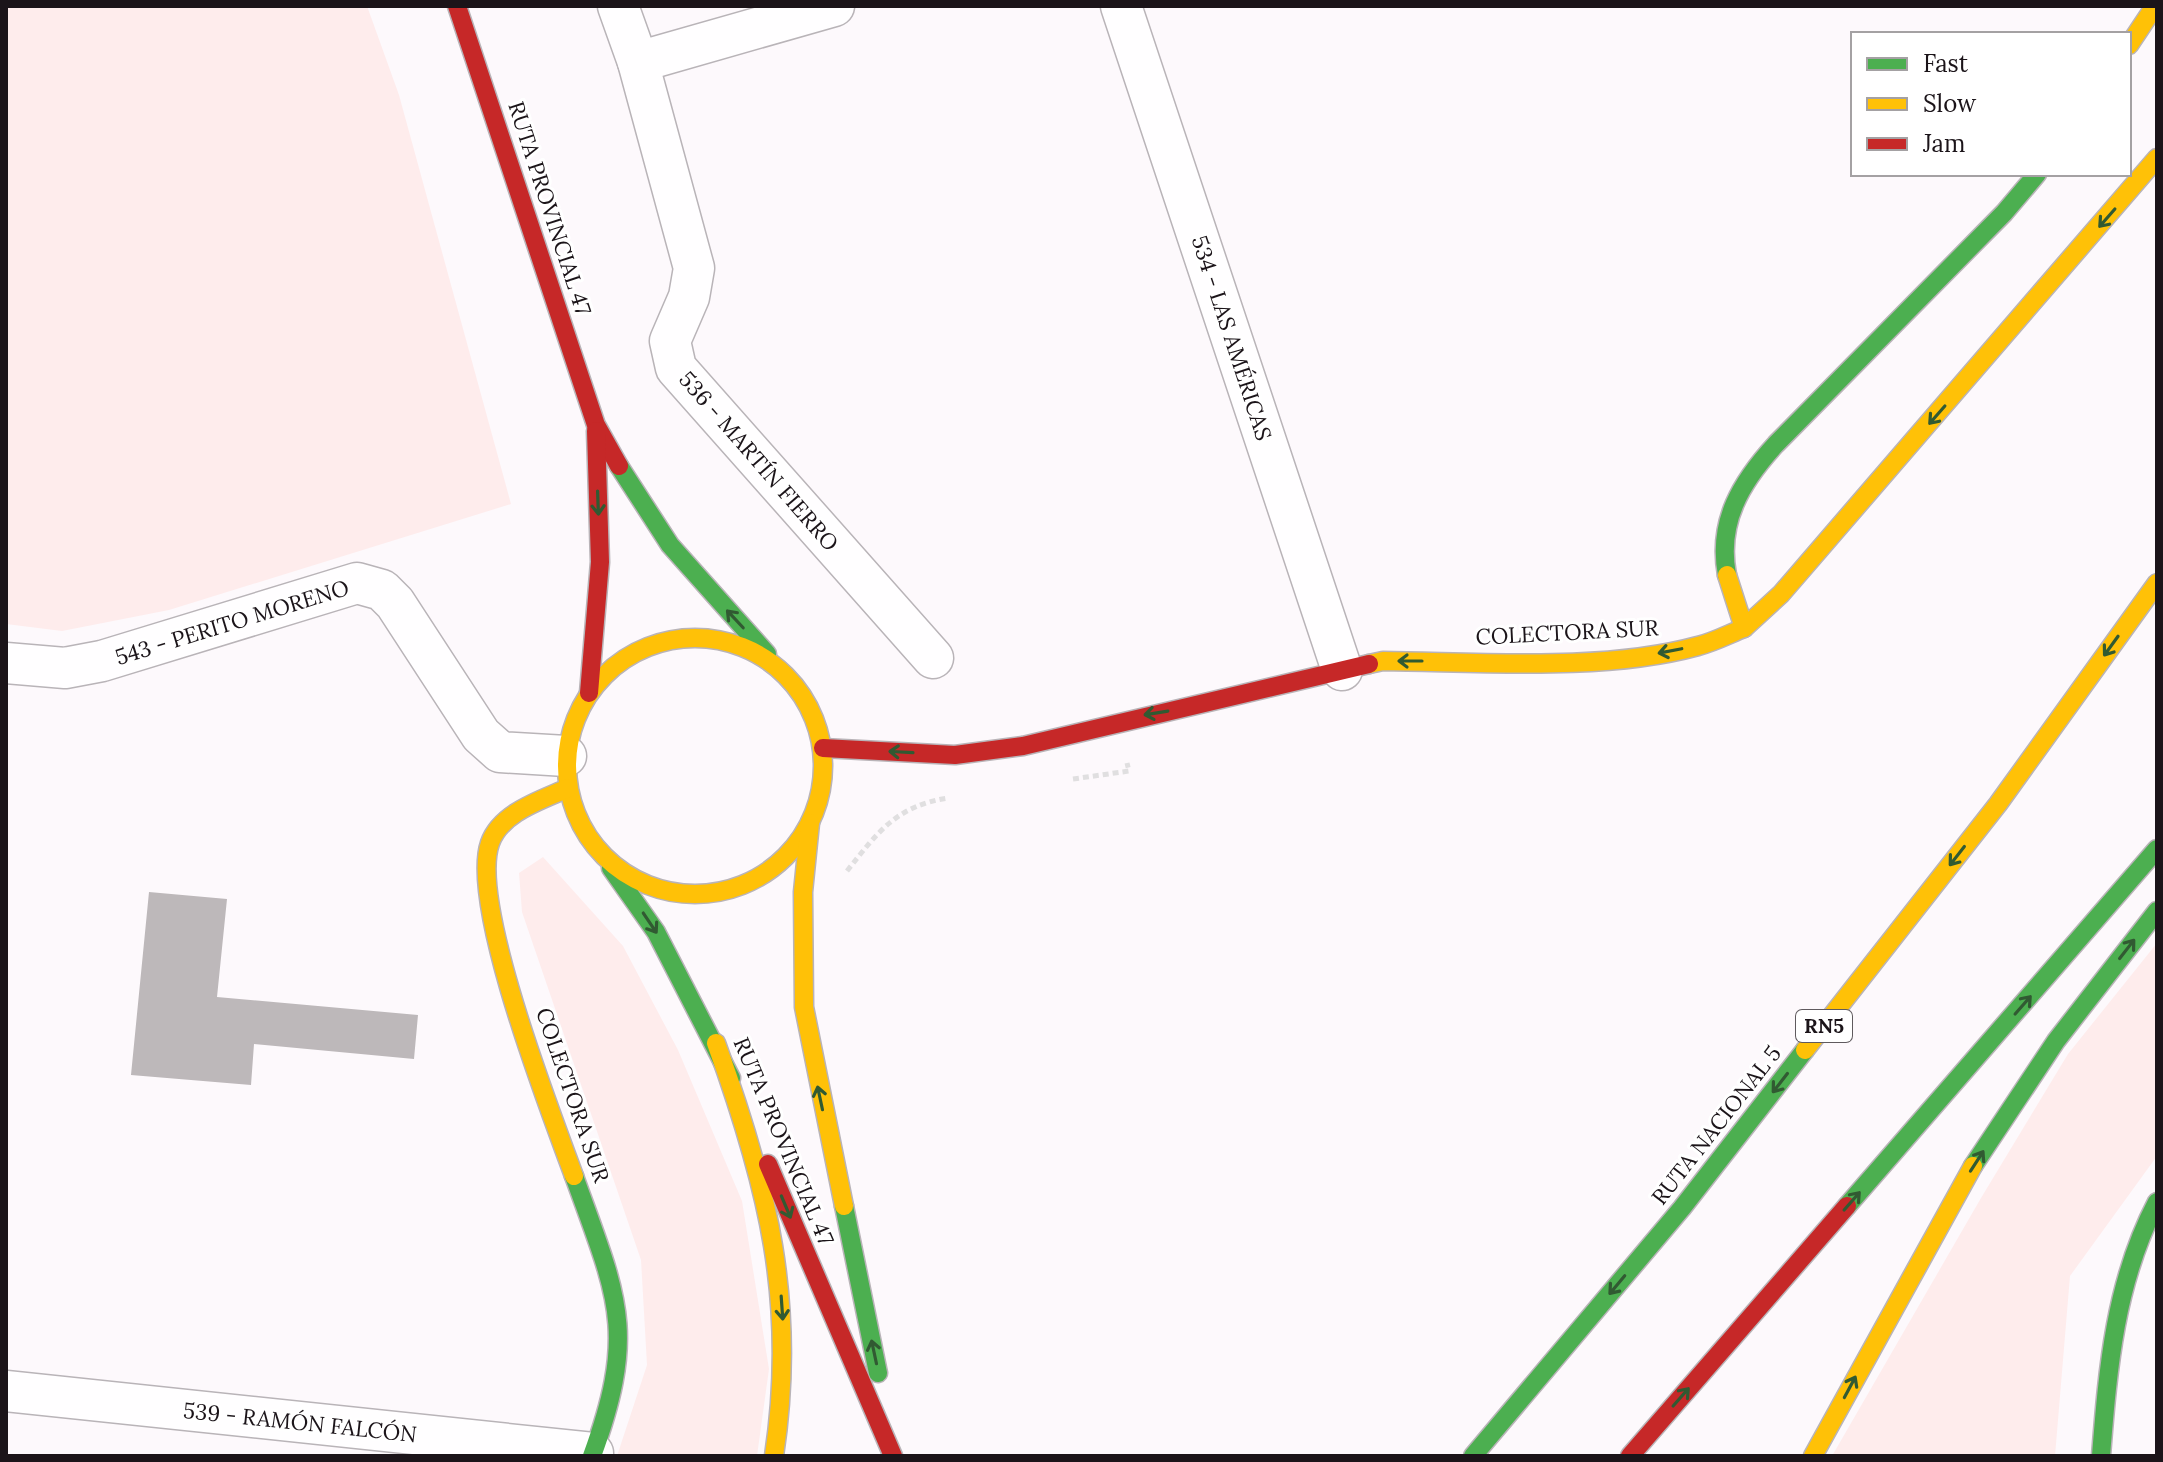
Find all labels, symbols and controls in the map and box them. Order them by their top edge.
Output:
legend [1851,32,2131,176]
text: Fast [1923,48,1969,79]
text: Slow [1923,88,1977,119]
street label: RUTA PROVINCIAL 47 [502,98,598,318]
text: Jam [1922,128,1965,159]
one-way arrow [2098,207,2116,227]
street label: 534 - LAS AMÉRICAS [1186,232,1278,444]
street label: 536 - MARTÍN FIERRO [673,365,845,557]
one-way arrow [1928,404,1946,424]
one-way arrow [590,489,606,516]
street label: 543 - PERITO MORENO [112,573,352,671]
one-way arrow [726,610,744,630]
street label: COLECTORA SUR [1475,613,1659,651]
one-way arrow [2103,635,2120,657]
one-way arrow [1657,645,1683,660]
one-way arrow [1397,653,1424,669]
one-way arrow [1144,706,1170,721]
one-way arrow [888,745,915,760]
one-way arrow [1949,845,1966,866]
one-way arrow [641,912,658,934]
one-way arrow [2118,939,2136,959]
one-way arrow [2014,995,2032,1016]
street label: COLECTORA SUR [530,1004,616,1186]
road number: RN5 [1796,1010,1852,1042]
street label: RUTA PROVINCIAL 47 [728,1033,840,1249]
street label: RUTA NACIONAL 5 [1645,1040,1787,1210]
one-way arrow [1772,1071,1789,1093]
one-way arrow [812,1086,827,1111]
one-way arrow [1969,1150,1986,1172]
one-way arrow [1843,1192,1861,1212]
one-way arrow [780,1195,795,1219]
one-way arrow [1608,1274,1626,1295]
one-way arrow [775,1294,790,1321]
one-way arrow [865,1340,880,1366]
one-way arrow [1842,1376,1858,1399]
one-way arrow [1672,1388,1690,1408]
street label: 539 - RAMÓN FALCÓN [182,1396,418,1448]

